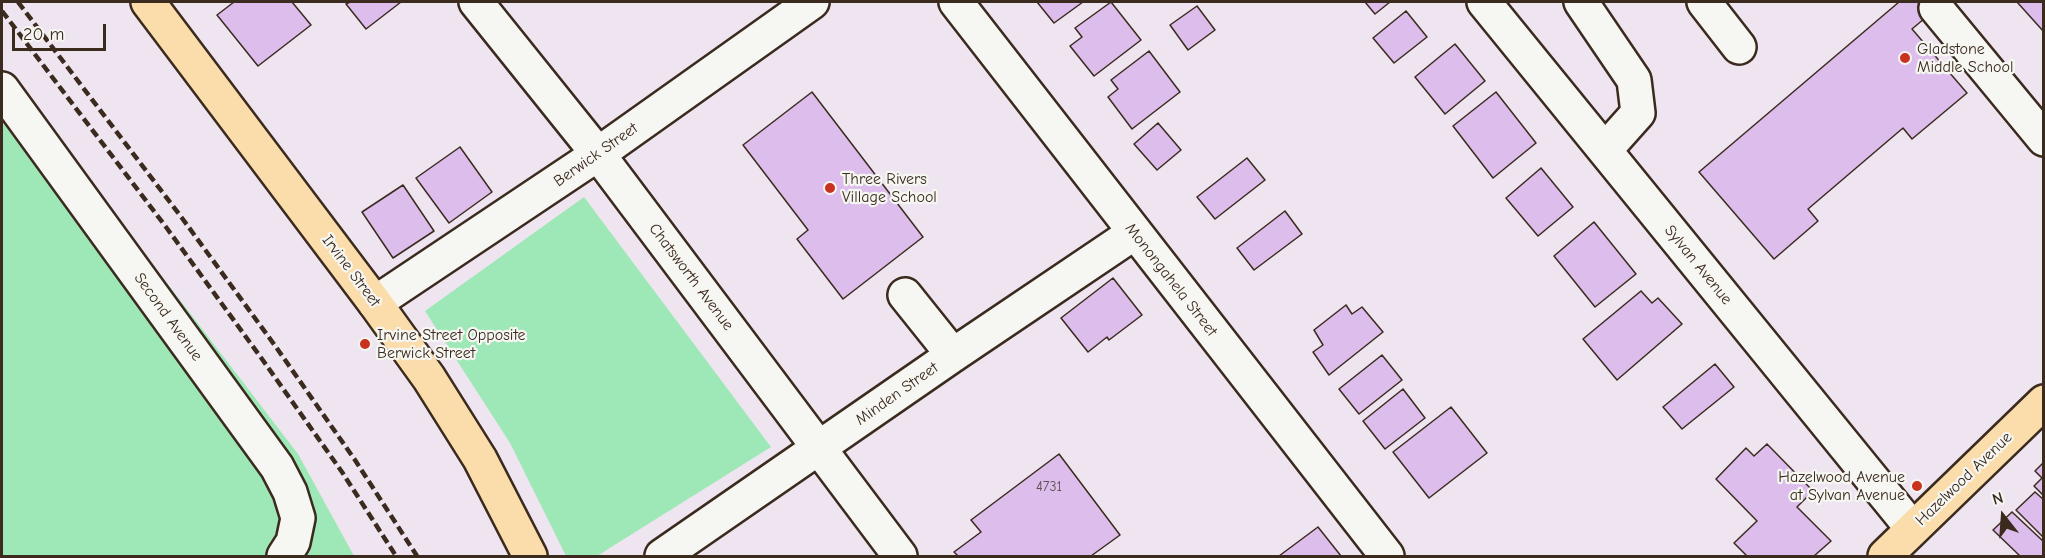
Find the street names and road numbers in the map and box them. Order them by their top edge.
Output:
street label: Berwick Street [550,119,642,191]
street label: Chatsworth Avenue [644,220,738,334]
street label: Monongahela Street [1121,220,1221,340]
street label: Sylvan Avenue [1660,221,1736,309]
street label: Irvine Street [318,231,384,311]
street label: Second Avenue [130,269,206,365]
street label: Minden Street [852,358,942,430]
street label: Hazelwood Avenue [1912,428,2016,530]

